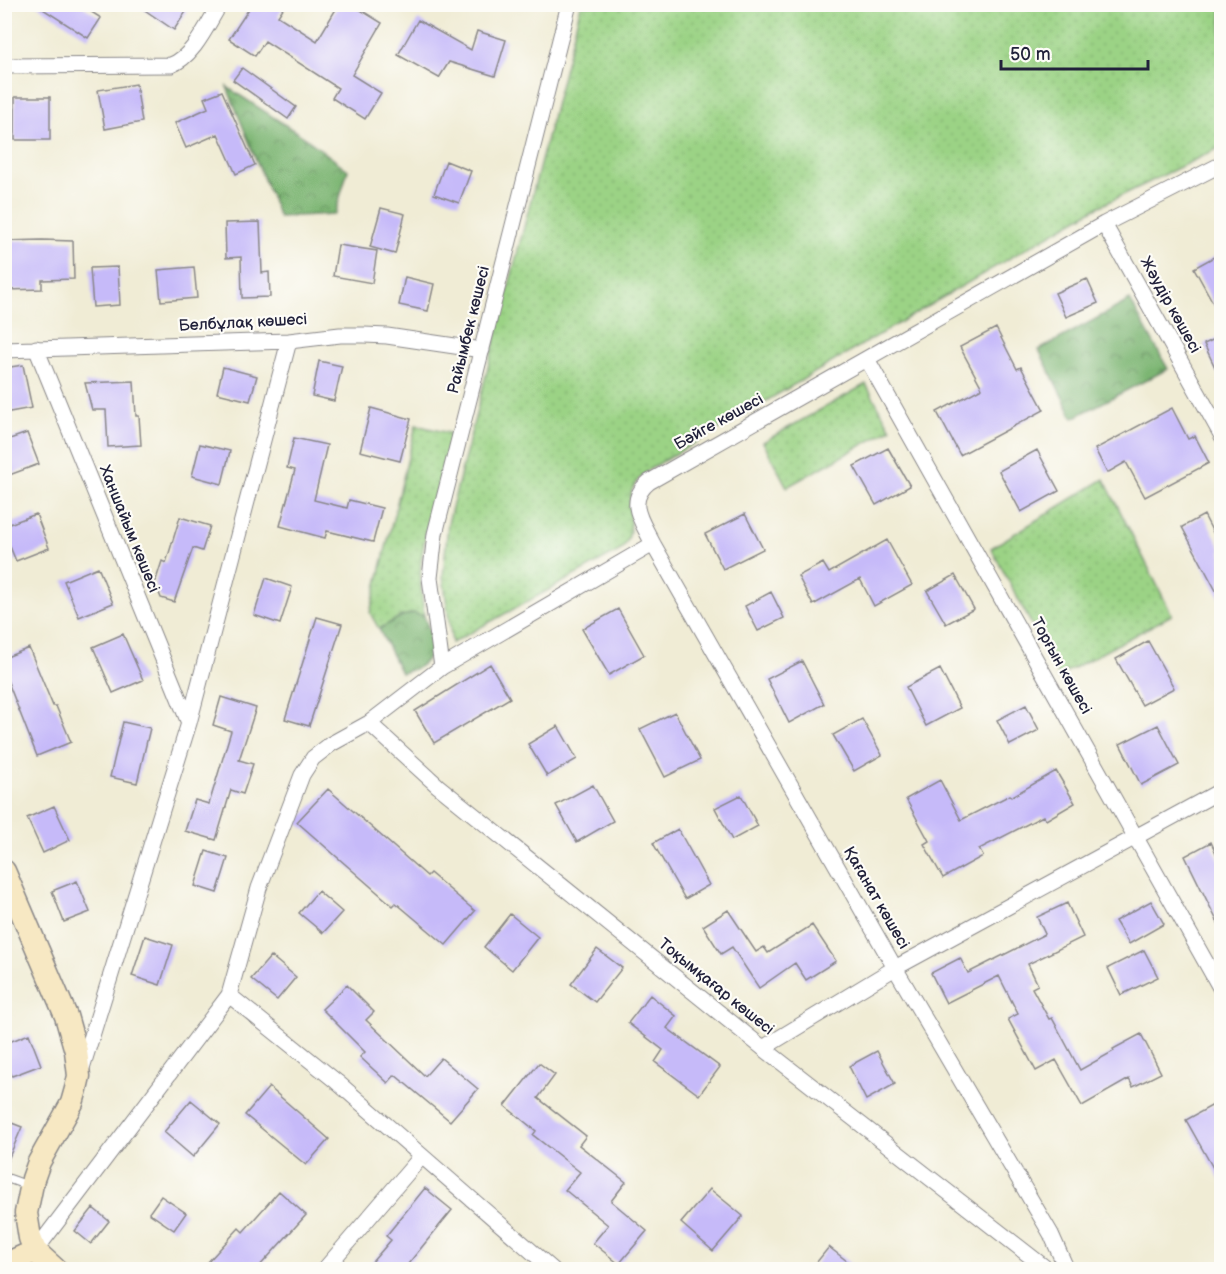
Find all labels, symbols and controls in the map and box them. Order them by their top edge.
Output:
scale bar [1001,33,1148,71]
text: 50 m [1010,44,1051,65]
street label: Жәудір көшесі [1136,253,1204,357]
street label: Райымбек көшесі [444,264,494,396]
street label: Белбұлақ көшесі [178,310,308,336]
street label: Бәйге көшесі [671,390,767,454]
street label: Ханшайым көшесі [95,463,163,595]
street label: Торғын көшесі [1027,614,1095,718]
street label: Қағанат көшесі [839,843,913,953]
street label: Тоқымқағар көшесі [654,935,778,1039]

